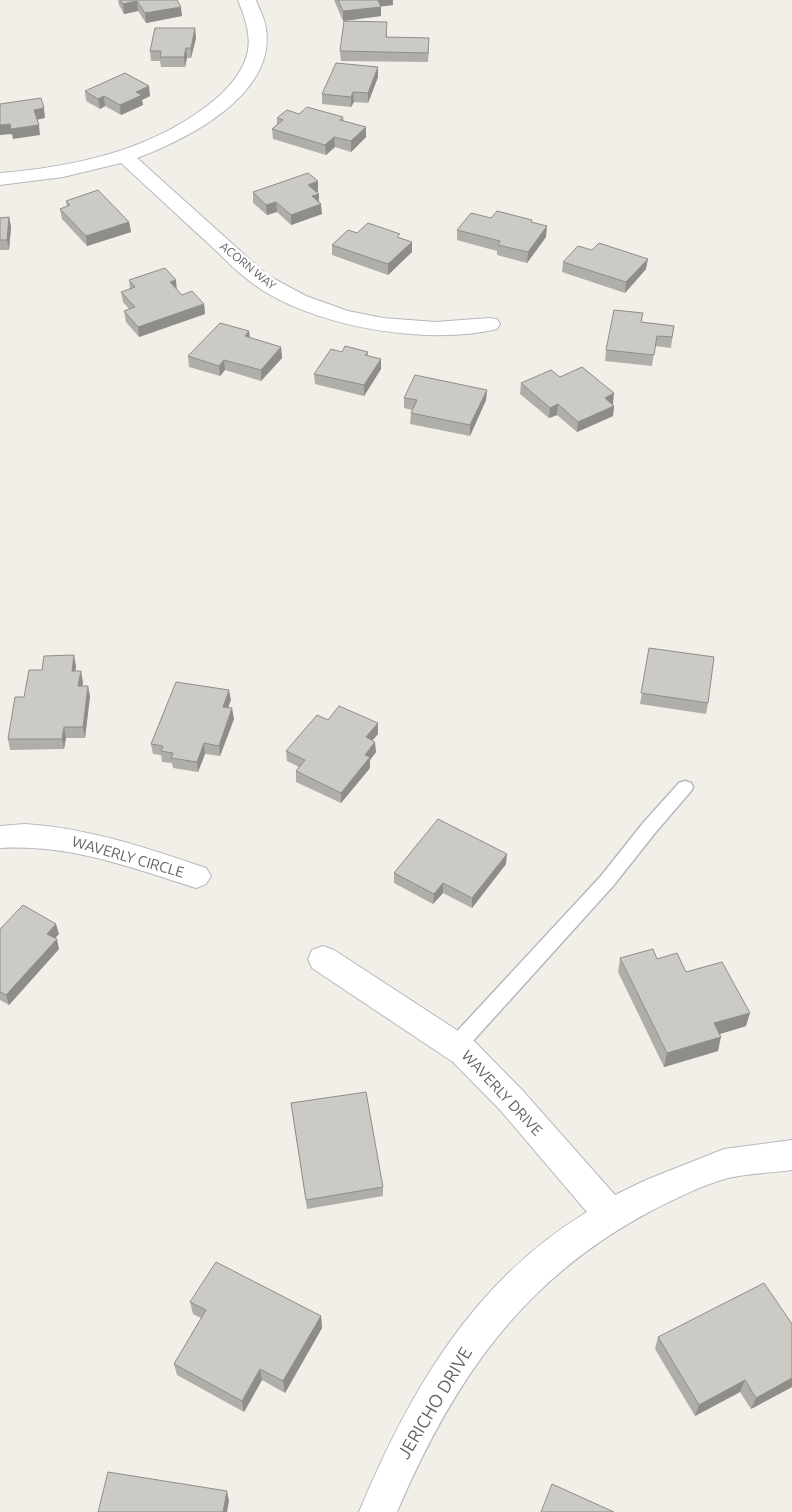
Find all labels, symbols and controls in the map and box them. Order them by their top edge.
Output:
street label: ACORN WAY [218,239,279,292]
street label: WAVERLY CIRCLE [70,832,186,881]
street label: WAVERLY DRIVE [459,1047,546,1139]
street label: JERICHO DRIVE [393,1343,475,1462]

